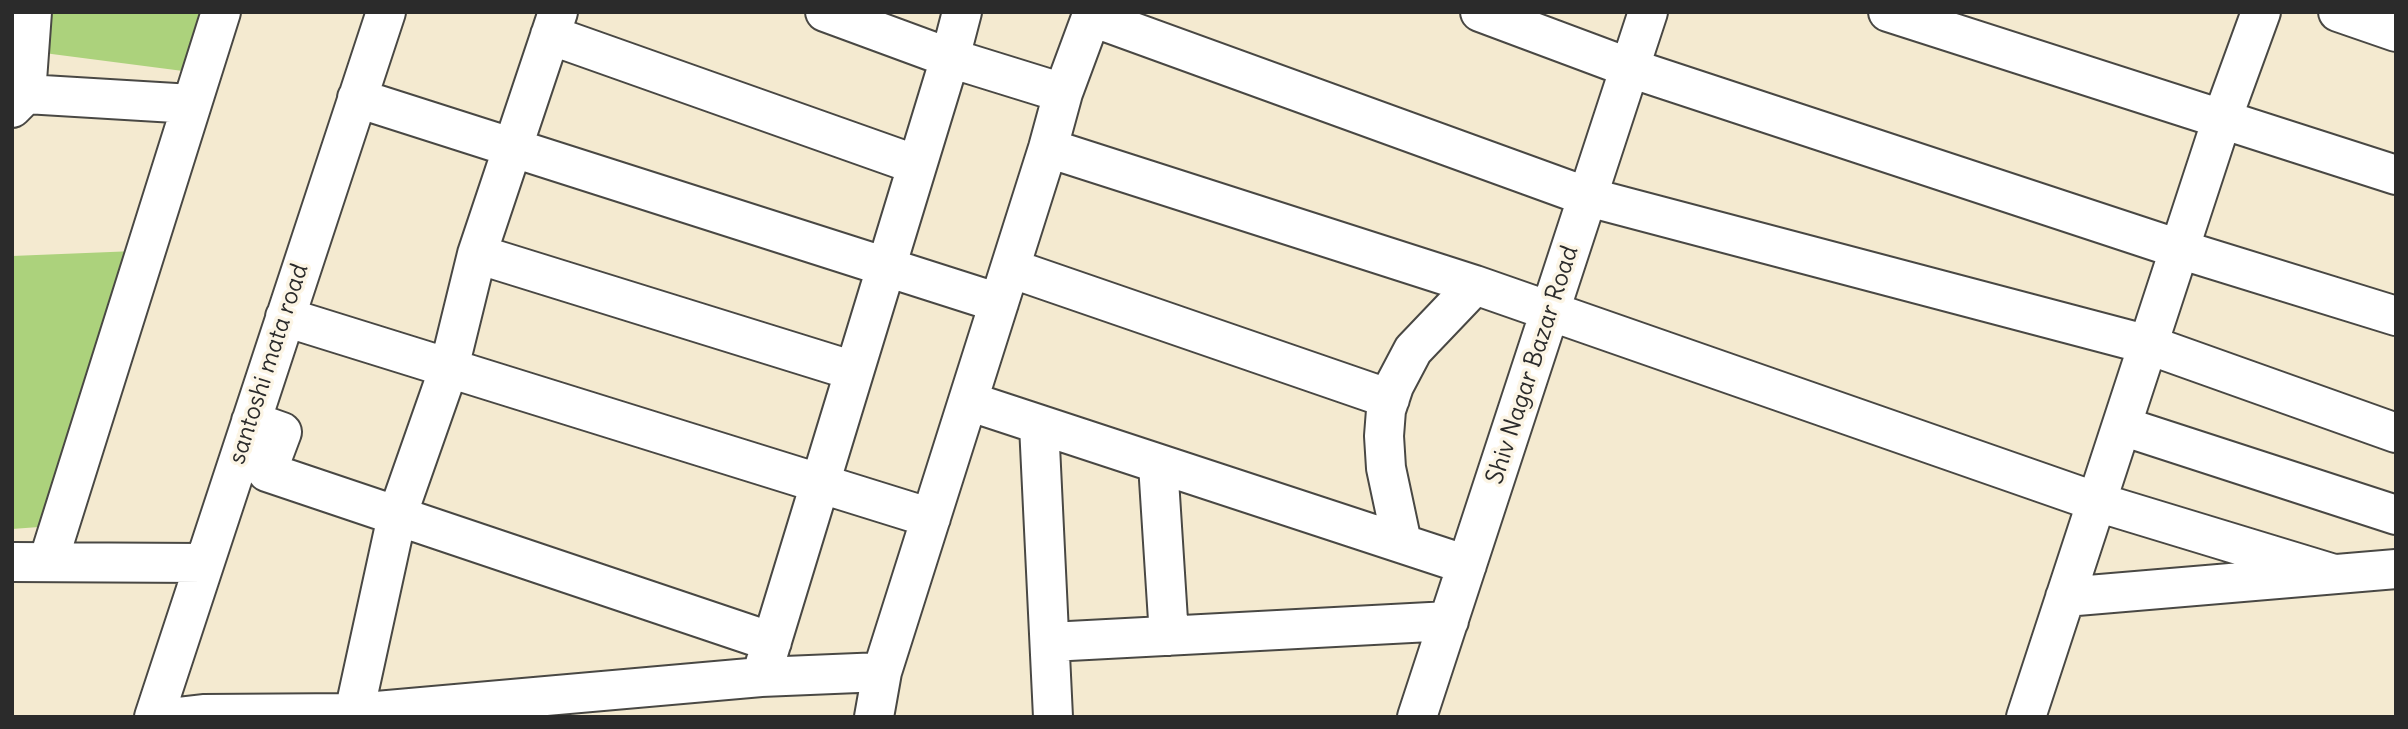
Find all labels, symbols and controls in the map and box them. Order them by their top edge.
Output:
street label: Shiv Nagar Bazar Road [1481,242,1585,488]
street label: santoshi mata road [223,260,315,468]

